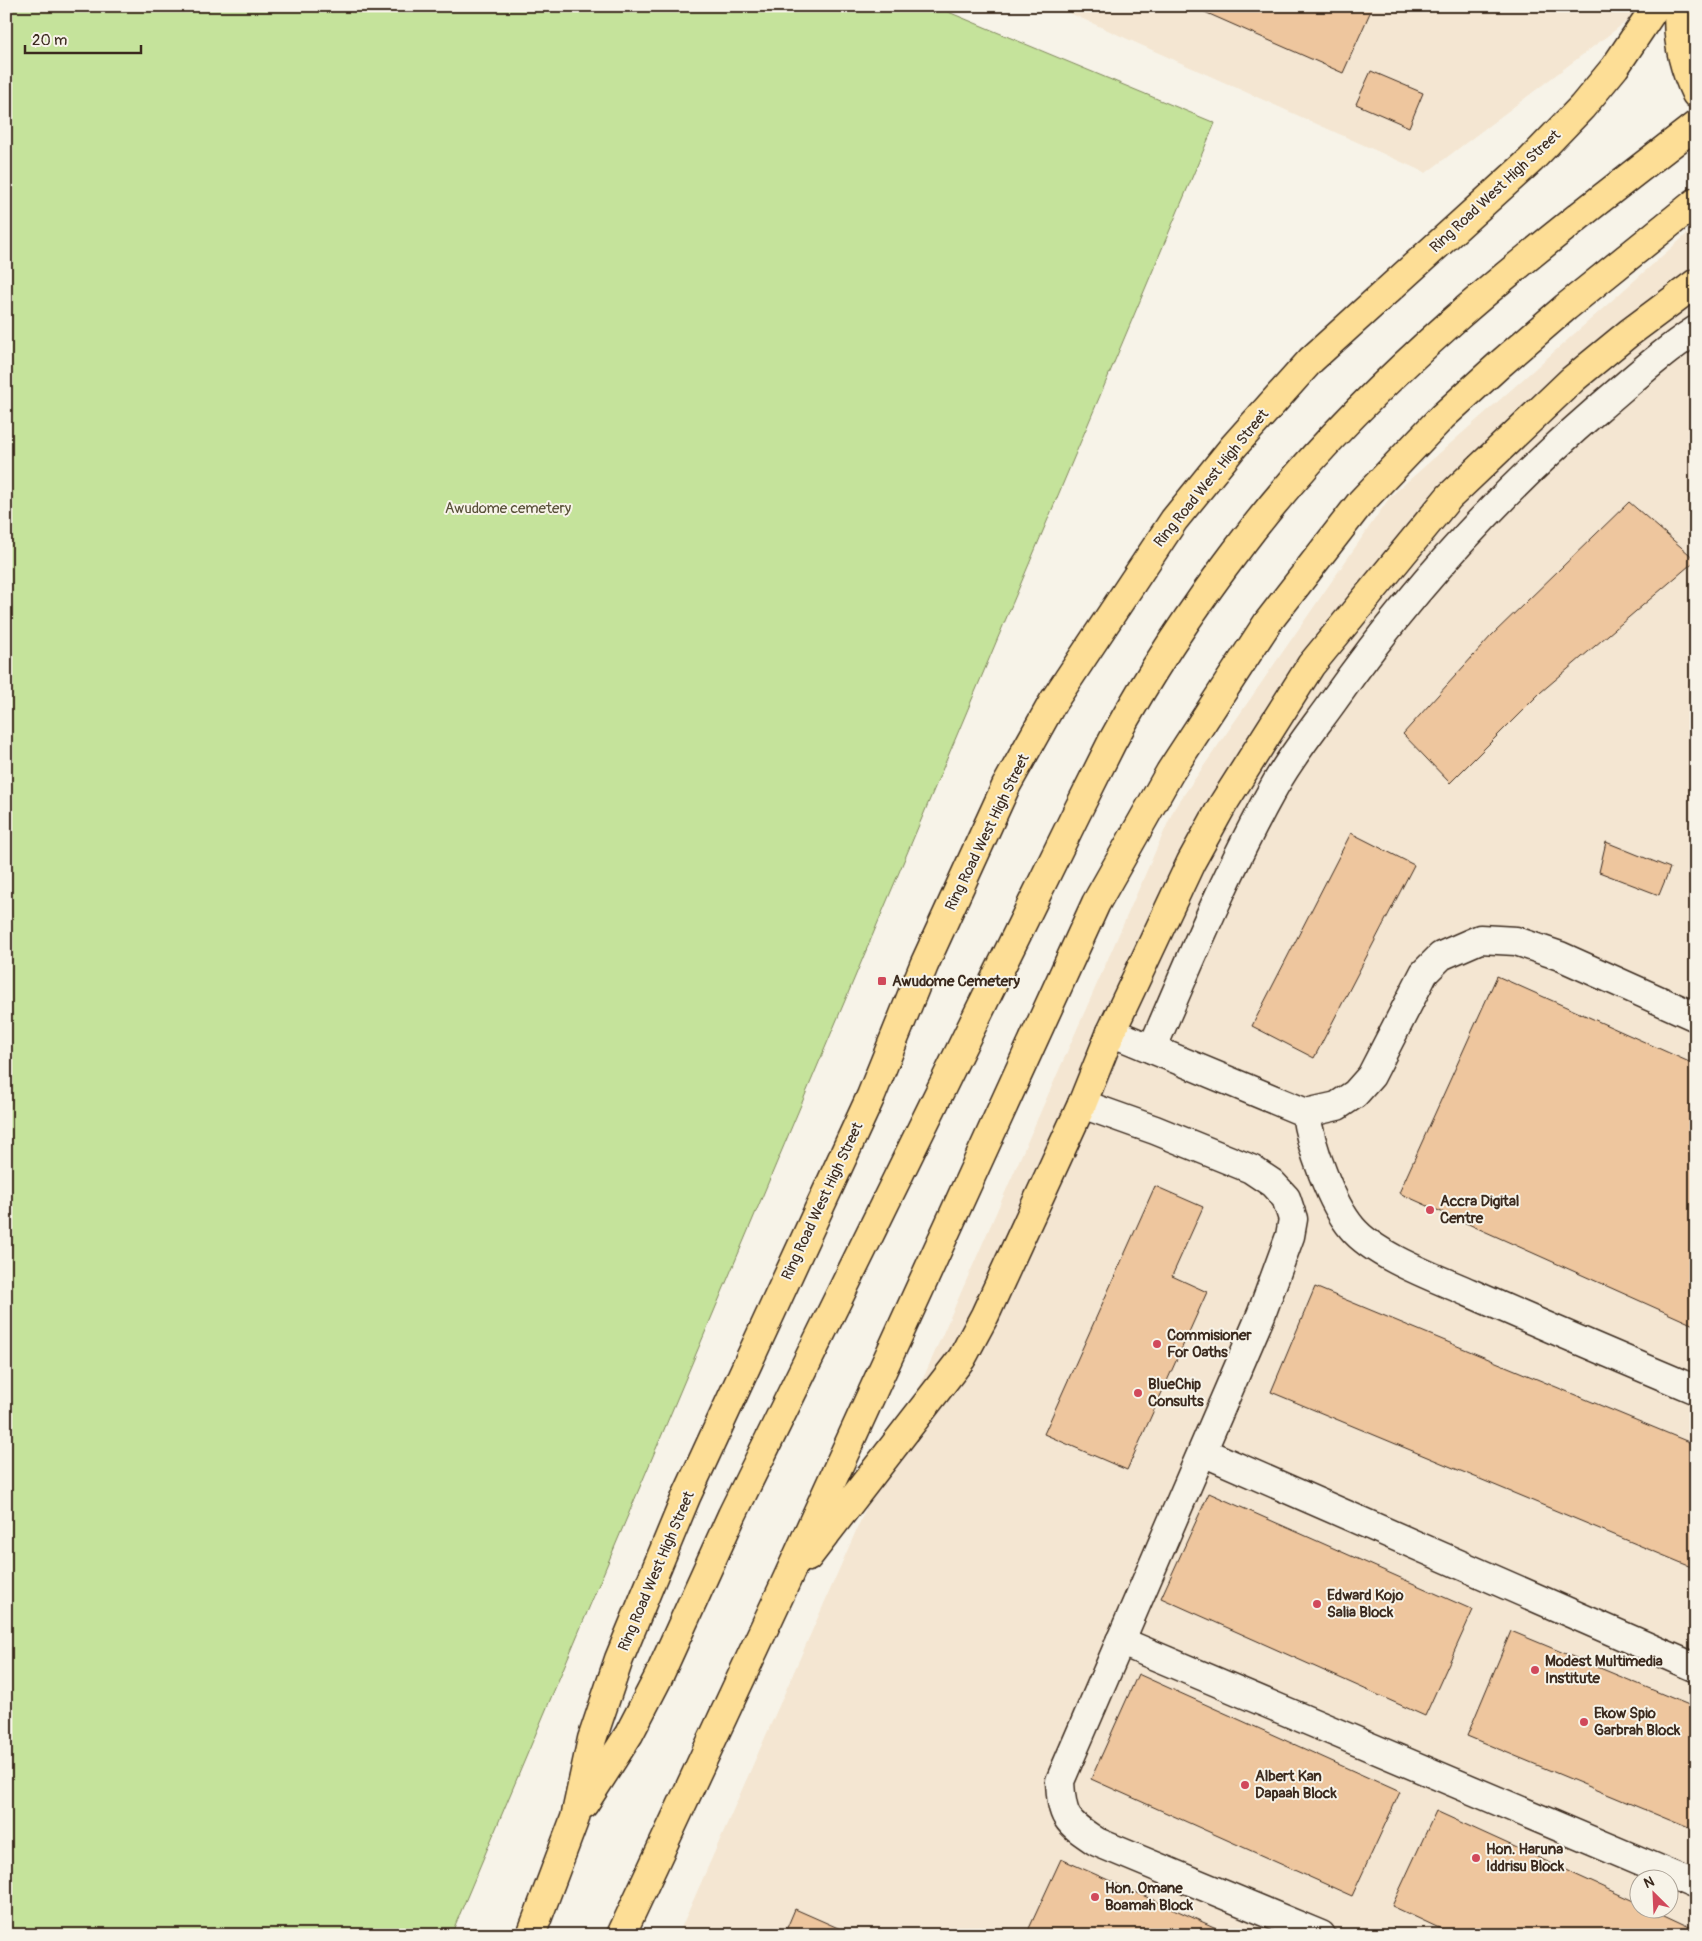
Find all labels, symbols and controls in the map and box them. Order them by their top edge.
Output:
scale bar [25,22,141,54]
text: 20 m [32,31,67,50]
street label: Ring Road West High Street [1426,125,1565,257]
street label: Ring Road West High Street [1150,405,1273,551]
park label: Awudome cemetery [445,499,572,518]
street label: Ring Road West High Street [941,750,1034,914]
place label: Awudome Cemetery [892,972,1021,991]
marker: Awudome Cemetery [876,975,888,987]
street label: Ring Road West High Street [778,1118,868,1283]
place label: Accra Digital Centre [1440,1192,1519,1228]
marker: Accra Digital Centre [1424,1204,1436,1216]
place label: Commisioner For Oaths [1167,1326,1252,1362]
marker: Commisioner For Oaths [1151,1338,1163,1350]
place label: BlueChip Consults [1148,1375,1204,1411]
marker: BlueChip Consults [1132,1387,1144,1399]
street label: Ring Road West High Street [614,1488,699,1654]
place label: Edward Kojo Salia Block [1327,1586,1404,1622]
marker: Edward Kojo Salia Block [1311,1598,1323,1610]
place label: Modest Multimedia Institute [1545,1652,1663,1688]
marker: Modest Multimedia Institute [1529,1664,1541,1676]
place label: Ekow Spio Garbrah Block [1594,1704,1681,1740]
marker: Ekow Spio Garbrah Block [1578,1716,1590,1728]
place label: Albert Kan Dapaah Block [1255,1767,1337,1803]
marker: Albert Kan Dapaah Block [1239,1779,1251,1791]
place label: Hon. Haruna Iddrisu Block [1486,1840,1565,1876]
marker: Hon. Haruna Iddrisu Block [1470,1852,1482,1864]
north arrow [1630,1868,1680,1918]
text: N [1641,1873,1657,1892]
place label: Hon. Omane Boamah Block [1105,1879,1194,1915]
marker: Hon. Omane Boamah Block [1089,1891,1101,1903]

